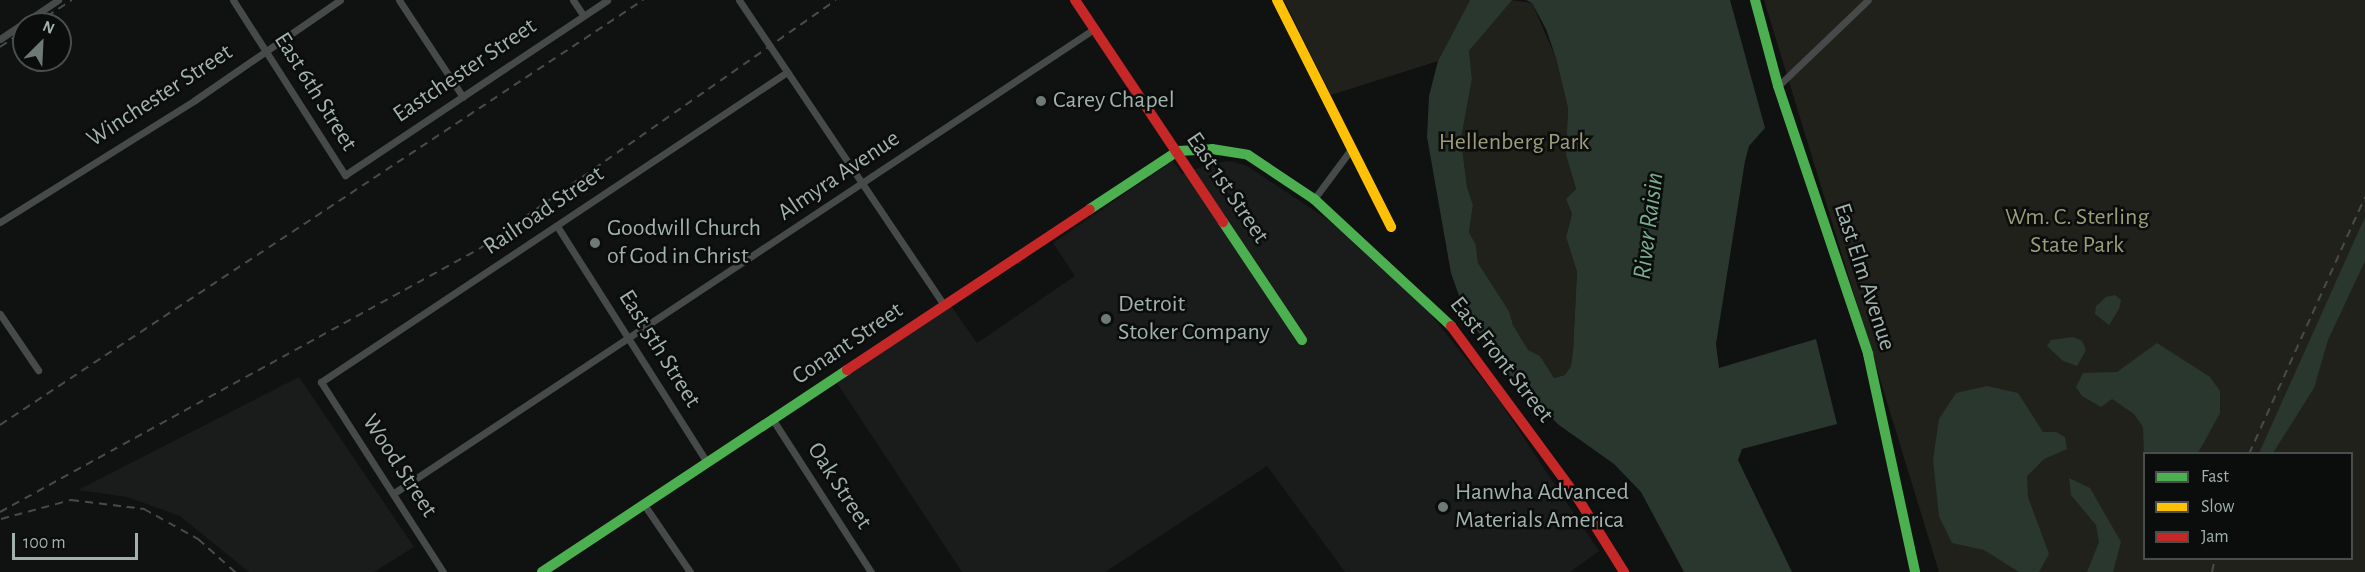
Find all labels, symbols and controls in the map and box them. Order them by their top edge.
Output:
north arrow [12,12,72,72]
street label: Eastchester Street [388,12,542,130]
text: N [40,18,57,37]
street label: East 6th Street [267,27,363,157]
street label: Winchester Street [82,38,238,154]
place label: Carey Chapel [1053,87,1175,115]
marker: Carey Chapel [1034,94,1048,108]
street label: Almyra Avenue [772,125,906,227]
street label: East 1st Street [1179,127,1275,249]
park label: Hellenberg Park [1439,129,1589,157]
street label: Railroad Street [478,160,610,262]
water label: River Raisin [1627,171,1671,281]
street label: East Elm Avenue [1827,200,1901,354]
park label: Wm. C. Sterling State Park [2005,204,2149,260]
place label: Goodwill Church of God in Christ [607,215,761,271]
marker: Goodwill Church of God in Christ [588,236,602,250]
street label: East 5th Street [611,285,707,413]
place label: Detroit Stoker Company [1118,291,1270,347]
street label: East Front Street [1443,291,1559,429]
street label: Conant Street [787,296,909,392]
marker: Detroit Stoker Company [1099,312,1113,326]
street label: Wood Street [355,409,443,523]
street label: Oak Street [800,437,878,535]
legend [2143,452,2353,560]
text: Fast [2201,468,2229,486]
place label: Hanwha Advanced Materials America [1455,479,1629,535]
text: Slow [2201,498,2234,516]
marker: Hanwha Advanced Materials America [1436,500,1450,514]
scale bar [15,521,141,559]
text: Jam [2201,528,2229,546]
text: 100 m [23,534,66,552]

